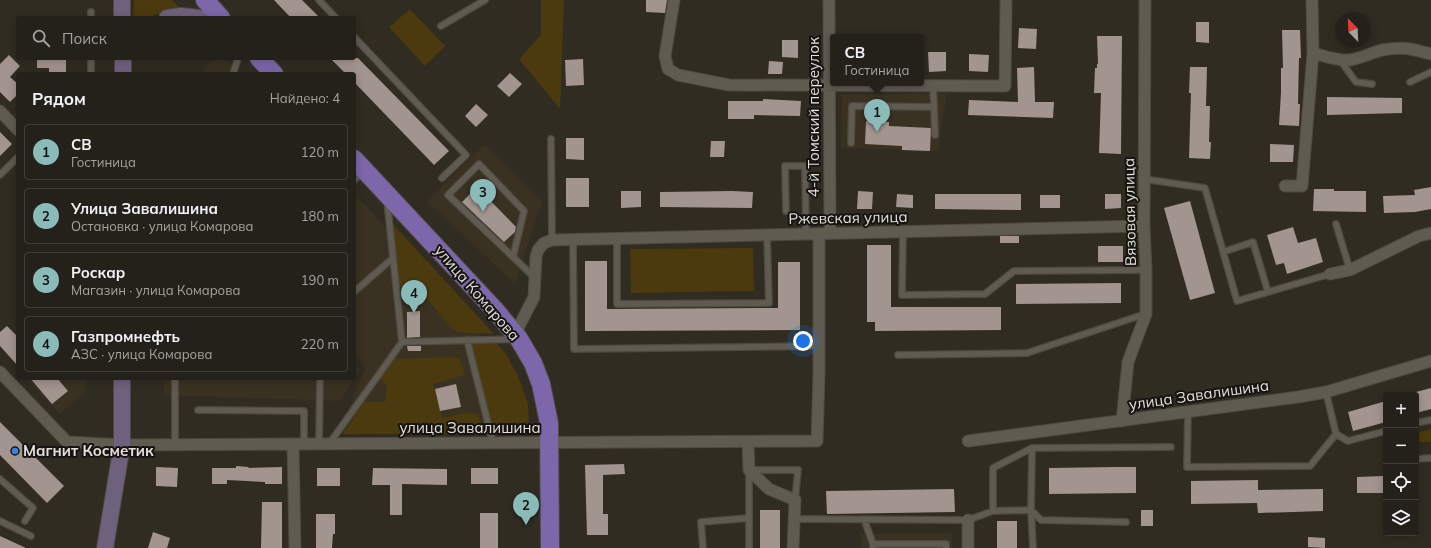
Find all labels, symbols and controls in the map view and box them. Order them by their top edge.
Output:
north arrow [1335,12,1371,48]
search box [16,16,356,60]
icon: search [30,27,52,49]
text: Поиск [62,29,107,48]
popup [830,34,924,86]
street label: 4-й Томский переулок [804,36,823,197]
text: СВ [845,43,865,62]
text: Гостиница [845,62,909,78]
text: Рядом [32,88,86,109]
text: Найдено: 4 [270,90,340,106]
pin: 1 [864,99,890,132]
text: СВ [71,135,92,154]
text: 1 [42,144,50,160]
text: 120 m [301,144,339,160]
text: Гостиница [71,154,136,170]
street label: Вязовая улица [1119,158,1140,266]
pin: 3 [470,179,496,212]
text: Улица Завалишина [71,199,218,218]
street label: Ржевская улица [788,207,908,228]
text: 2 [42,208,50,224]
text: 180 m [301,208,339,224]
text: Остановка · улица Комарова [71,218,253,234]
street label: улица Комарова [431,241,524,344]
text: Роскар [71,263,125,282]
text: 3 [42,272,50,288]
text: 190 m [301,272,339,288]
pin: 4 [401,280,427,313]
text: Магазин · улица Комарова [71,282,240,298]
text: Газпромнефть [71,327,180,346]
your location [793,331,813,351]
text: 4 [42,336,50,352]
text: 220 m [301,336,339,352]
text: АЗС · улица Комарова [71,346,212,362]
street label: улица Завалишина [1128,375,1270,414]
map controls [1383,392,1419,536]
button: + [1383,392,1419,428]
street label: улица Завалишина [399,418,541,437]
button: − [1383,428,1419,464]
place label: Магнит Косметик [23,441,154,460]
marker: Магнит Косметик [10,446,20,456]
button: locate [1383,464,1419,500]
pin: 2 [513,492,539,525]
button: layers [1383,500,1419,536]

